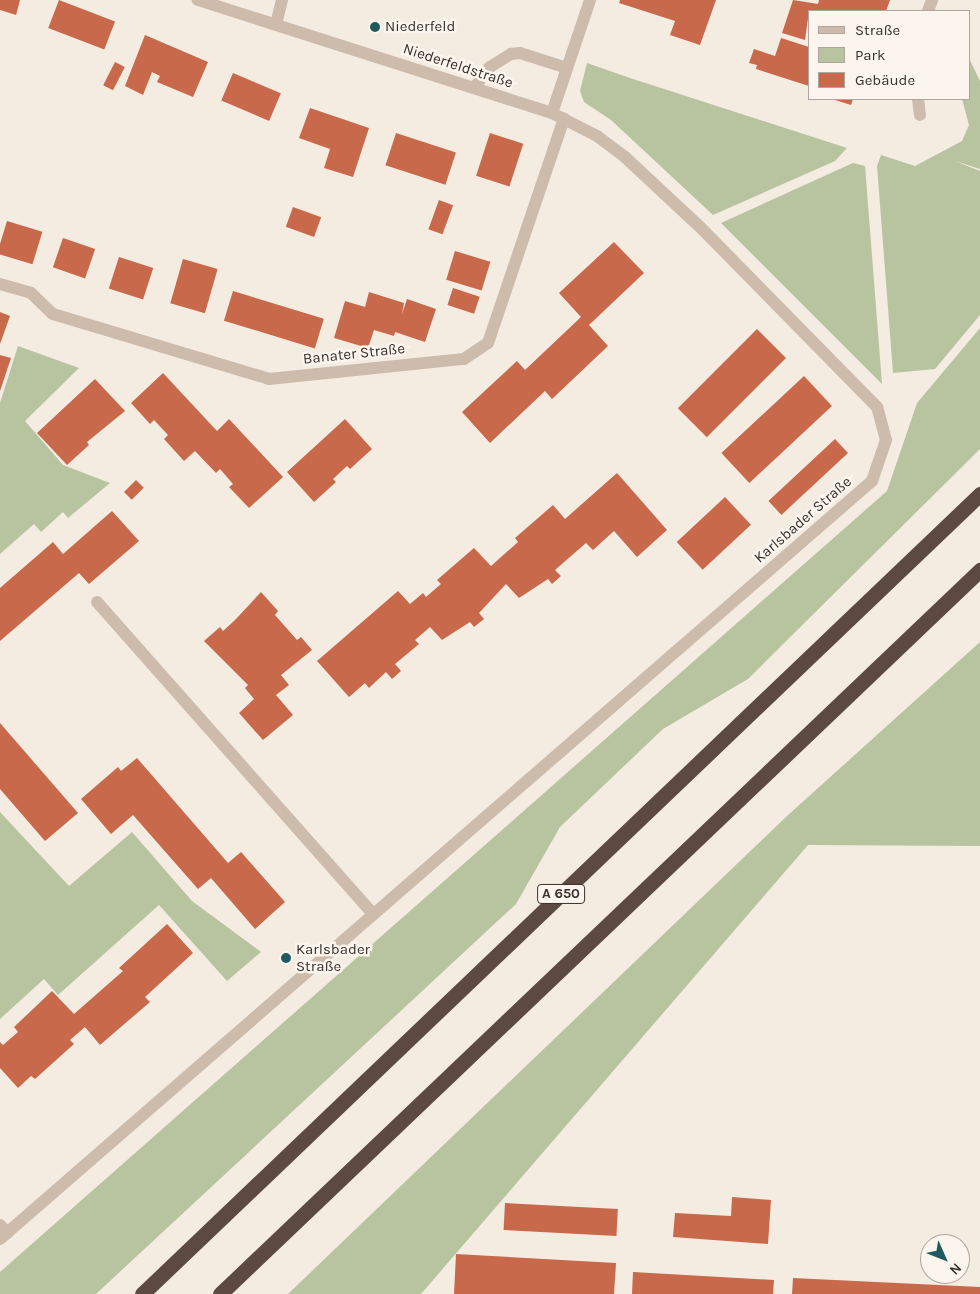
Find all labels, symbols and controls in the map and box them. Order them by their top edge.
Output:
legend [808,10,970,100]
place label: Niederfeld [385,18,455,36]
marker: Niederfeld [369,21,381,33]
text: Straße [855,21,900,39]
street label: Niederfeldstraße [401,40,515,92]
text: Park [855,46,885,64]
text: Gebäude [855,71,915,89]
street label: Banater Straße [302,340,406,368]
street label: Karlsbader Straße [751,473,855,567]
road number: A 650 [536,882,586,906]
place label: Karlsbader Straße [296,940,370,975]
marker: Karlsbader Straße [280,952,292,964]
north arrow [920,1234,970,1284]
text: N [946,1260,965,1279]

